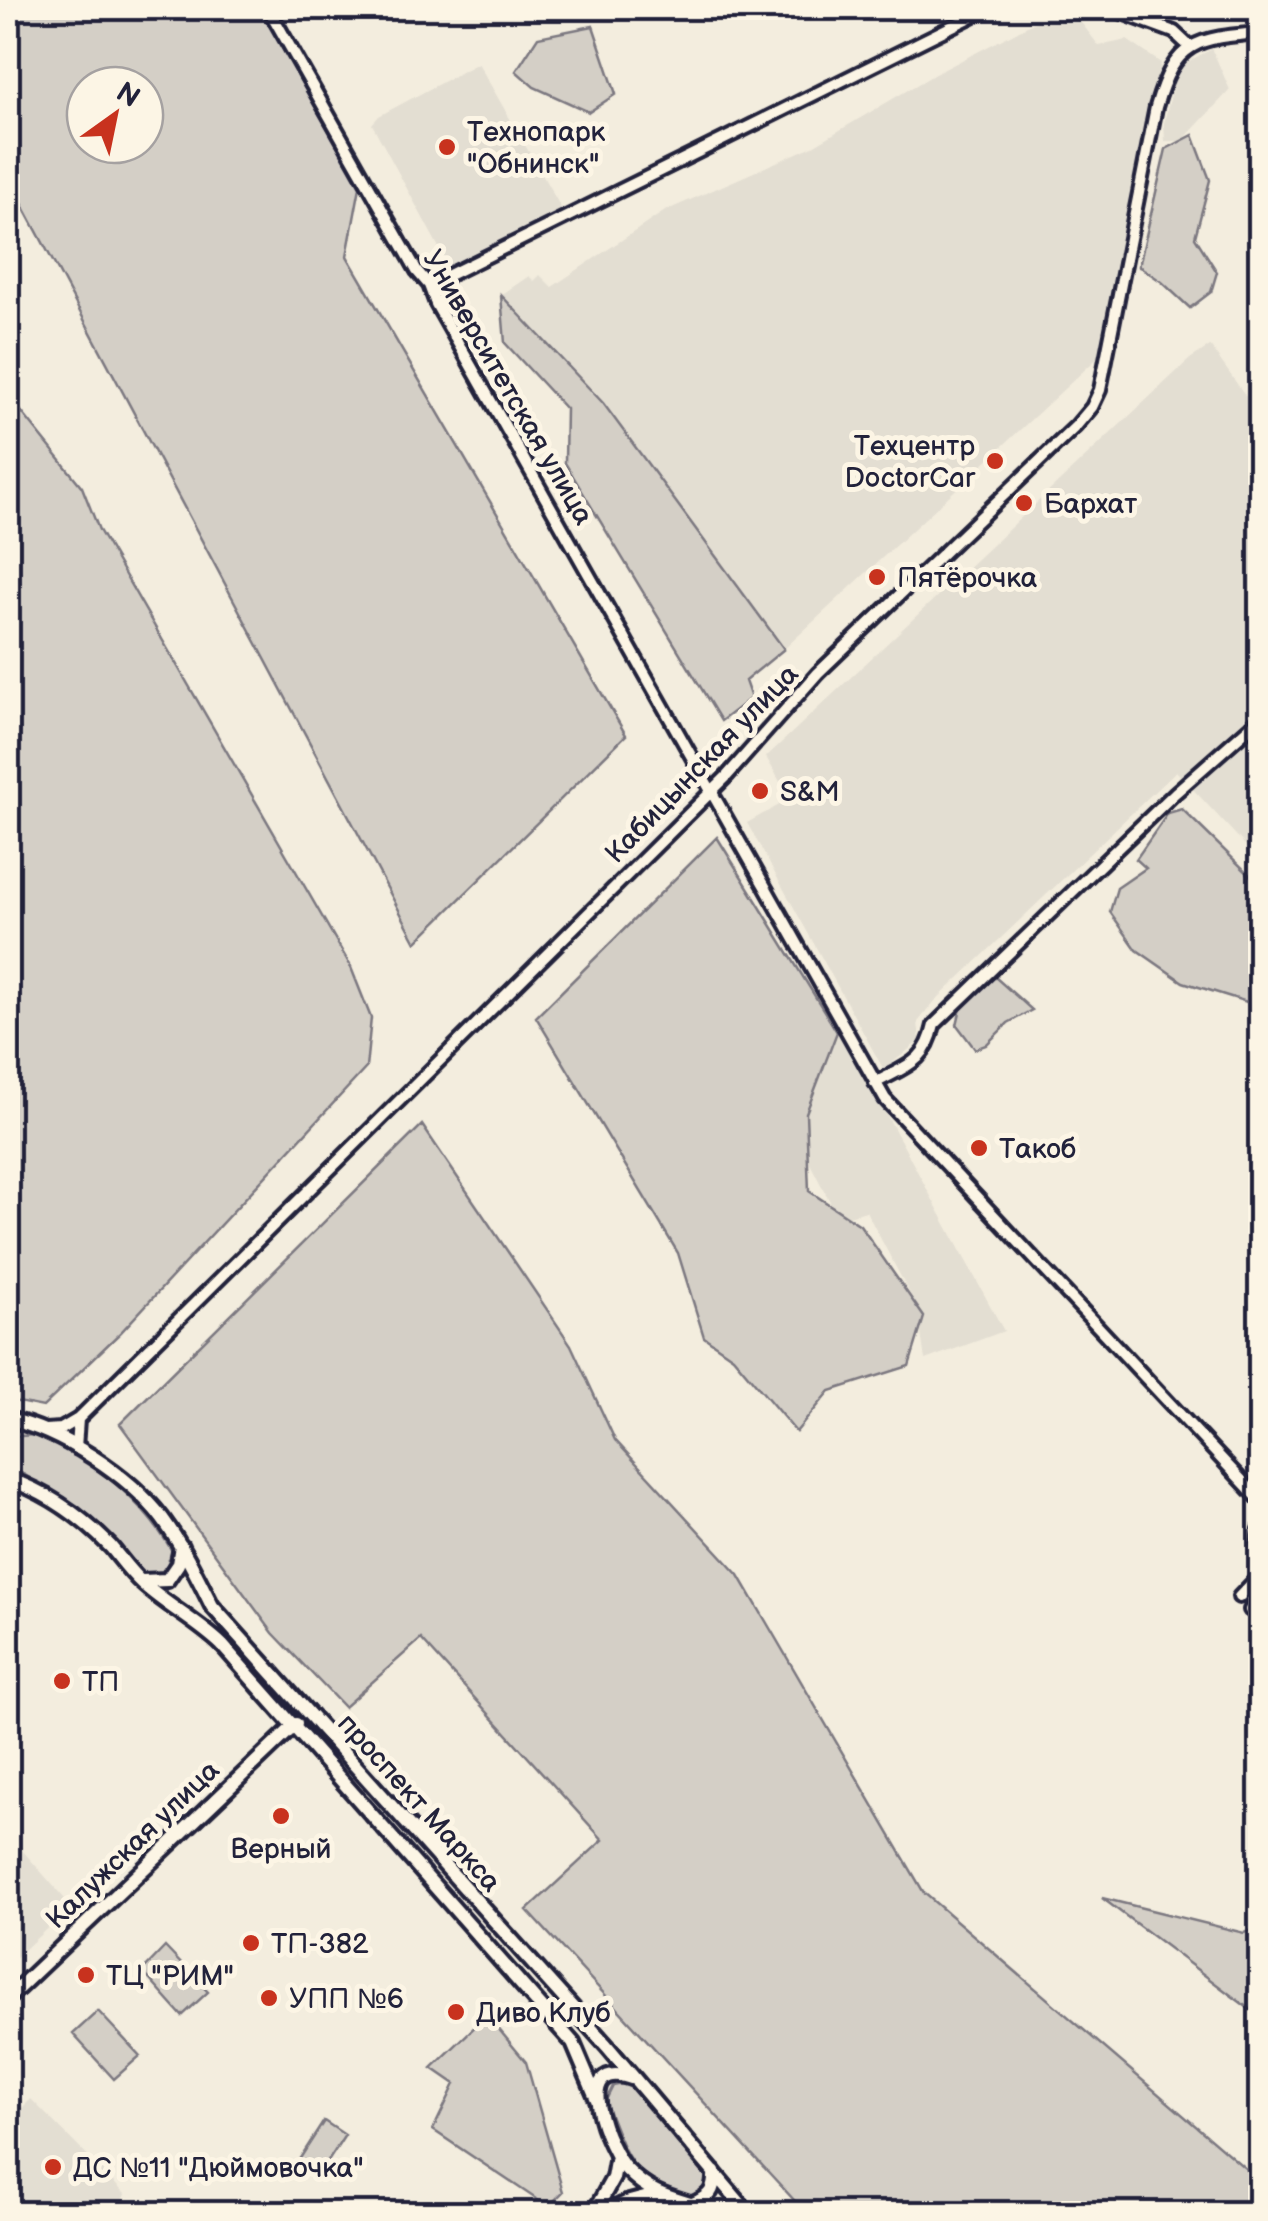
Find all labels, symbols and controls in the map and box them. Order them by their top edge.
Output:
north arrow [65,65,165,165]
text: N [110,76,146,115]
place label: Технопарк "Обнинск" [467,116,606,181]
marker: Технопарк "Обнинск" [436,136,458,158]
street label: Университетская улица [416,245,600,531]
place label: Техцентр DoctorCar [845,430,976,495]
marker: Техцентр DoctorCar [984,450,1006,472]
place label: Бархат [1044,488,1137,521]
marker: Бархат [1013,492,1035,514]
place label: Пятёрочка [897,562,1038,595]
marker: Пятёрочка [866,566,888,588]
street label: Кабицынская улица [599,658,806,870]
place label: S&M [780,776,840,809]
marker: S&M [749,780,771,802]
place label: Такоб [999,1133,1076,1166]
marker: Такоб [968,1137,990,1159]
place label: ТП [82,1666,119,1699]
marker: ТП [51,1670,73,1692]
street label: проспект Маркса [330,1707,508,1899]
street label: Калужская улица [40,1754,227,1936]
marker: Верный [270,1805,292,1827]
place label: Верный [230,1833,332,1866]
place label: ТП-382 [271,1928,369,1961]
marker: ТП-382 [240,1932,262,1954]
place label: ТЦ "РИМ" [106,1960,234,1993]
marker: ТЦ "РИМ" [75,1964,97,1986]
place label: УПП №6 [289,1983,404,2016]
marker: УПП №6 [258,1987,280,2009]
place label: Диво Клуб [476,1997,611,2030]
marker: Диво Клуб [445,2001,467,2023]
place label: ДС №11 "Дюймовочка" [73,2152,364,2185]
marker: ДС №11 "Дюймовочка" [42,2156,64,2178]

